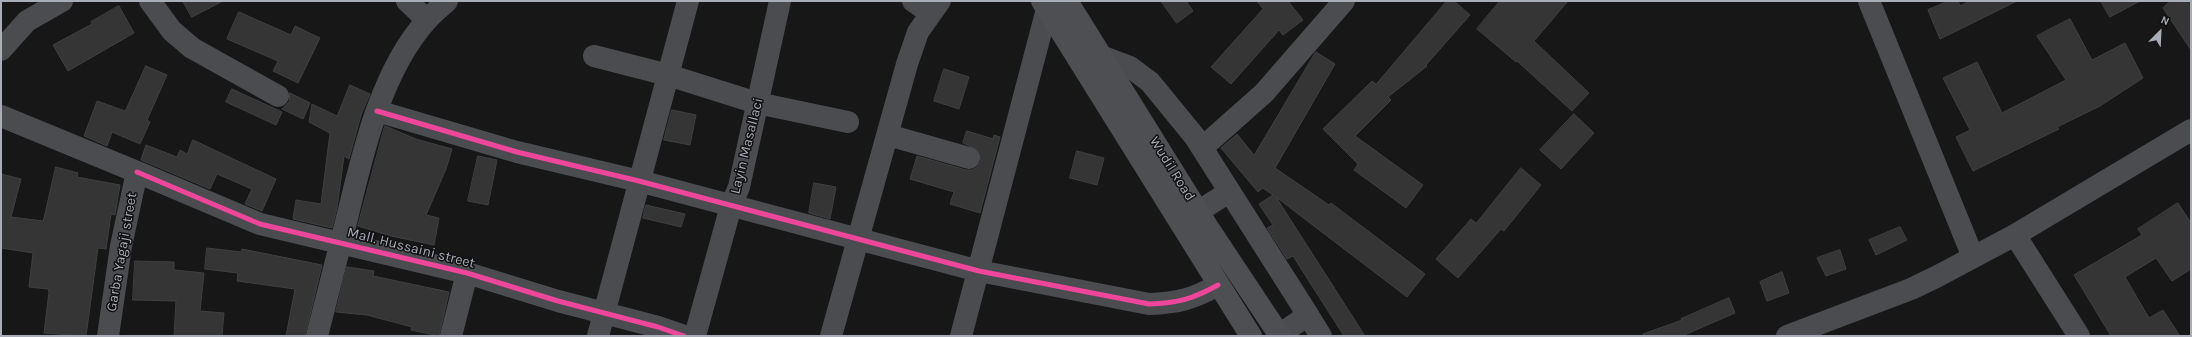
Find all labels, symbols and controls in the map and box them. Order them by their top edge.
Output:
north arrow [2140,12,2180,52]
text: N [2159,13,2171,28]
street label: Layin Masallaci [727,96,767,196]
street label: Wudil Road [1146,134,1198,204]
street label: Garba Yagaji street [103,191,141,313]
street label: Mall. Hussaini street [345,224,477,272]

